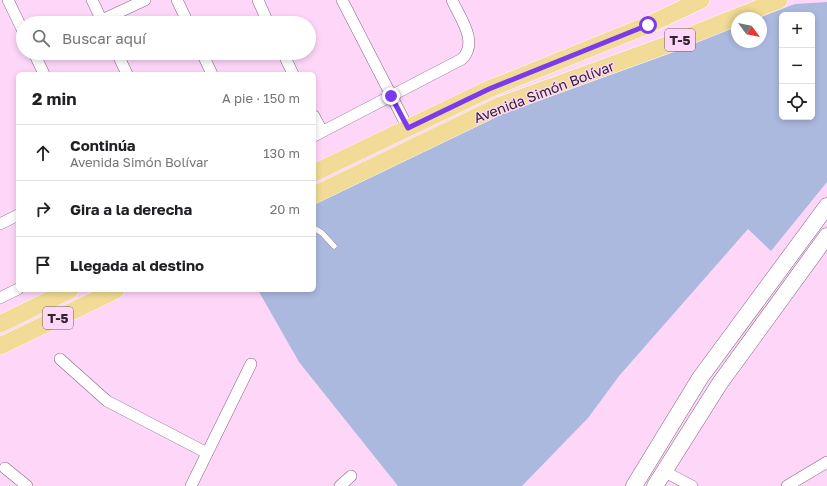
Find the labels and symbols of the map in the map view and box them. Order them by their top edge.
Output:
north arrow [731,12,767,48]
route start [639,16,657,34]
road number: T-5 [665,29,695,51]
street label: Avenida Simón Bolívar [471,57,617,126]
route end [382,87,400,105]
road number: T-5 [43,307,73,329]

